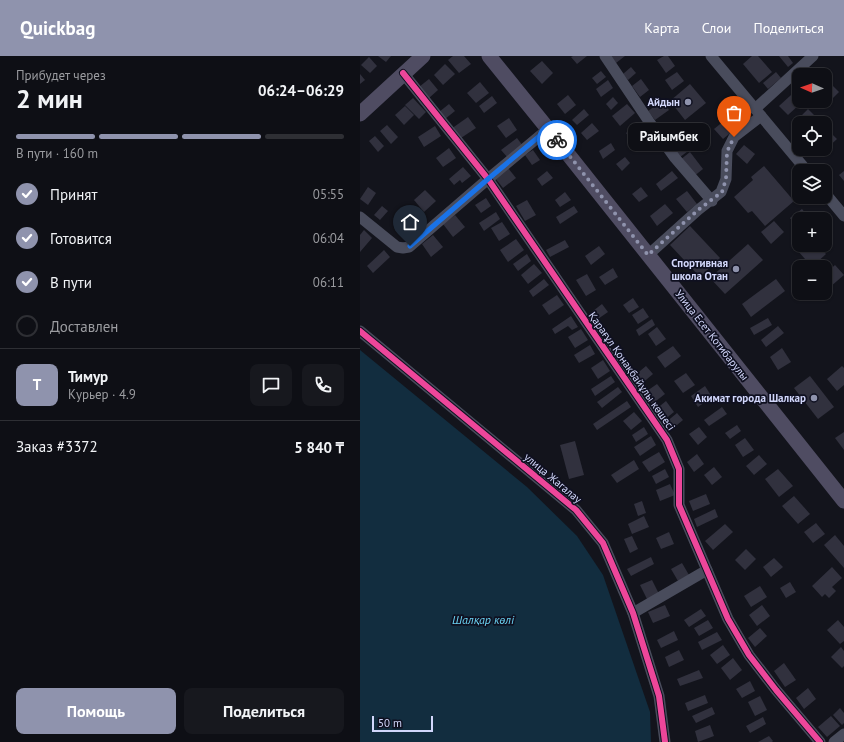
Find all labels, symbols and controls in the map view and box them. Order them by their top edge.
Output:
text: Quickbag [20,16,95,40]
text: Карта [644,19,680,37]
text: Слои [702,19,731,37]
text: Поделиться [753,19,824,37]
text: Прибудет через [16,67,106,84]
north arrow [792,68,832,108]
map controls [792,68,832,300]
text: 06:24–06:29 [258,81,344,100]
text: 2 мин [16,82,83,115]
place label: Айдын [647,95,680,109]
pin [717,96,751,137]
marker: Айдын [683,97,693,107]
icon: bag [723,102,745,124]
button: locate [792,116,832,156]
courier [537,120,577,160]
callout: Райымбек [628,123,710,151]
text: Райымбек [640,128,698,145]
icon: bike [546,129,568,151]
text: В пути · 160 m [16,145,98,162]
button: layers [792,164,832,204]
icon: check [16,183,38,205]
text: Принят [50,185,97,204]
text: 05:55 [313,186,344,203]
pin [393,205,427,246]
icon: home [399,211,421,233]
button: + [792,212,832,252]
icon: check [16,227,38,249]
text: Готовится [50,229,112,248]
text: 06:04 [313,230,344,247]
place label: Спортивная школа Отан [671,256,728,283]
button: − [792,260,832,300]
marker: Спортивная школа Отан [731,264,741,274]
icon: check [16,271,38,293]
text: В пути [50,273,92,292]
text: 06:11 [313,274,344,291]
street label: Улица Есет Котибарулы [672,287,752,383]
street label: Қарағұл Қонақбайұлы көшесі [586,309,678,433]
text: Доставлен [50,317,118,336]
button: chat [250,364,292,406]
button: phone [302,364,344,406]
text: Тимур [68,367,108,386]
text: Т [33,375,41,394]
text: Курьер · 4.9 [68,386,136,403]
place label: Акимат города Шалкар [695,391,806,405]
marker: Акимат города Шалкар [809,393,819,403]
text: Заказ #3372 [16,437,98,456]
text: 5 840 ₸ [294,438,344,457]
street label: улица Жагалау [521,450,585,507]
water label: Шалқар көлі [452,612,515,627]
button: Помощь [16,688,176,734]
button: Поделиться [184,688,344,734]
scale bar [372,714,433,733]
text: 50 m [378,716,402,730]

